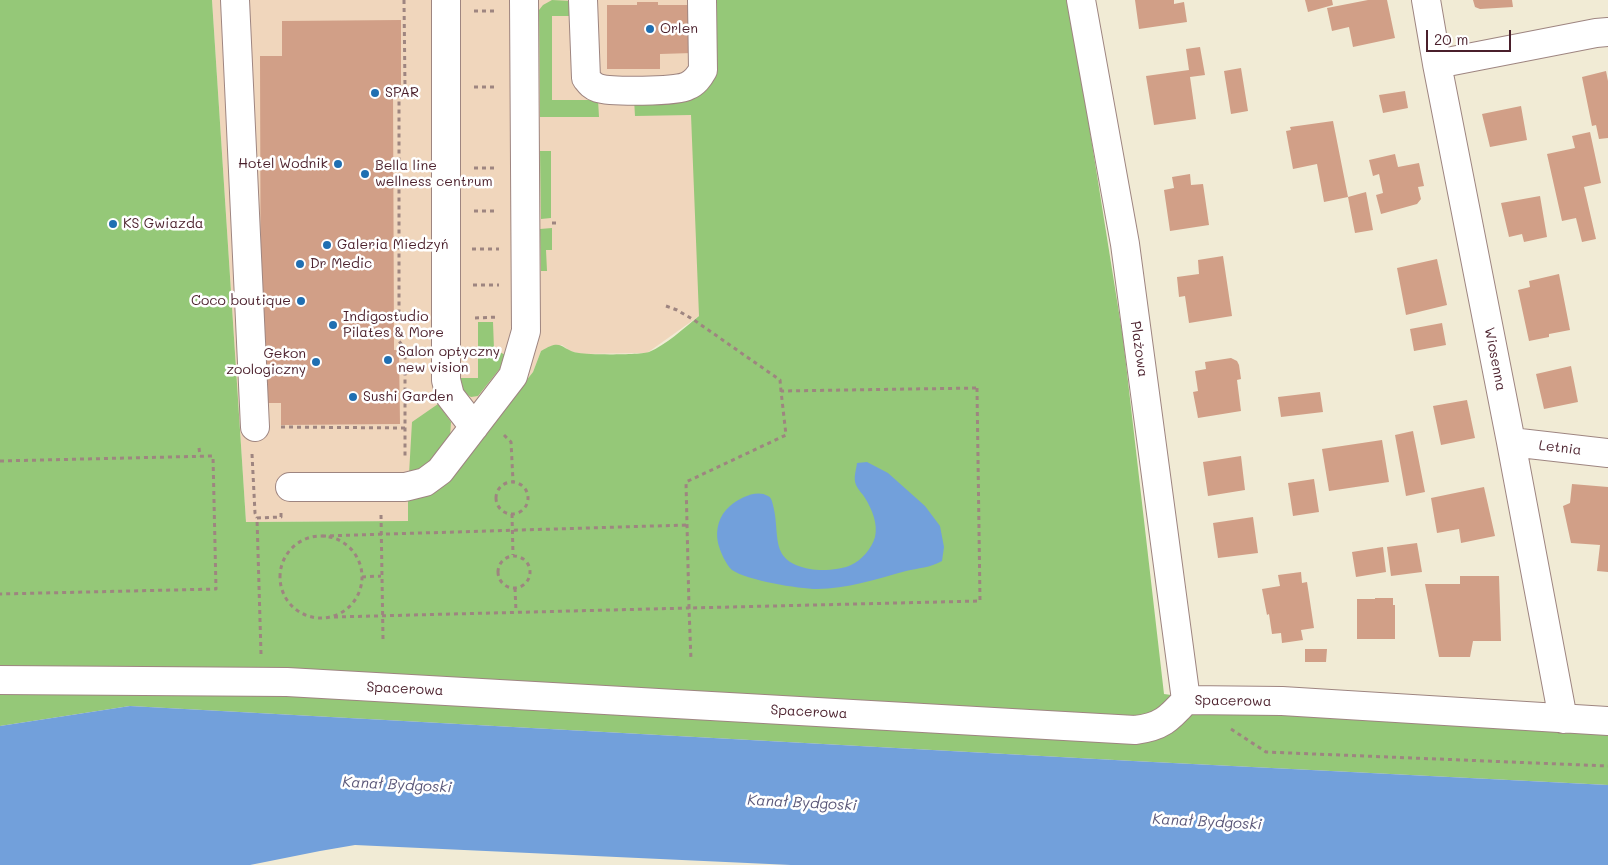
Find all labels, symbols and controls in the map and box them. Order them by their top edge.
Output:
scale bar [1428,20,1513,52]
place label: Orlen [660,21,698,37]
marker: Orlen [644,23,656,35]
text: 20 m [1434,29,1468,49]
place label: SPAR [385,85,419,101]
marker: SPAR [369,87,381,99]
place label: Hotel Wodnik [238,156,328,172]
marker: Hotel Wodnik [332,158,344,170]
place label: Bella line wellness centrum [375,158,493,190]
marker: Bella line wellness centrum [359,168,371,180]
place label: KS Gwiazda [123,216,203,232]
marker: KS Gwiazda [107,218,119,230]
place label: Galeria Miedzyń [337,237,449,253]
marker: Galeria Miedzyń [321,239,333,251]
place label: Dr Medic [310,256,372,272]
marker: Dr Medic [294,258,306,270]
place label: Coco boutique [191,293,291,309]
marker: Coco boutique [295,295,307,307]
place label: Indigostudio Pilates & More [343,309,444,342]
marker: Indigostudio Pilates & More [327,319,339,331]
street label: Plażowa [1127,320,1151,378]
street label: Wiosenna [1481,326,1509,392]
place label: Salon optyczny new vision [398,344,500,377]
place label: Gekon zoologiczny [226,346,306,378]
marker: Salon optyczny new vision [382,354,394,366]
marker: Gekon zoologiczny [310,356,322,368]
place label: Sushi Garden [363,389,453,405]
marker: Sushi Garden [347,391,359,403]
street label: Letnia [1538,437,1582,459]
street label: Spacerowa [366,679,444,699]
street label: Spacerowa [1194,692,1272,710]
street label: Spacerowa [770,702,848,722]
water label: Kanał Bydgoski [342,773,452,797]
water label: Kanał Bydgoski [747,791,857,815]
water label: Kanał Bydgoski [1152,810,1262,834]

